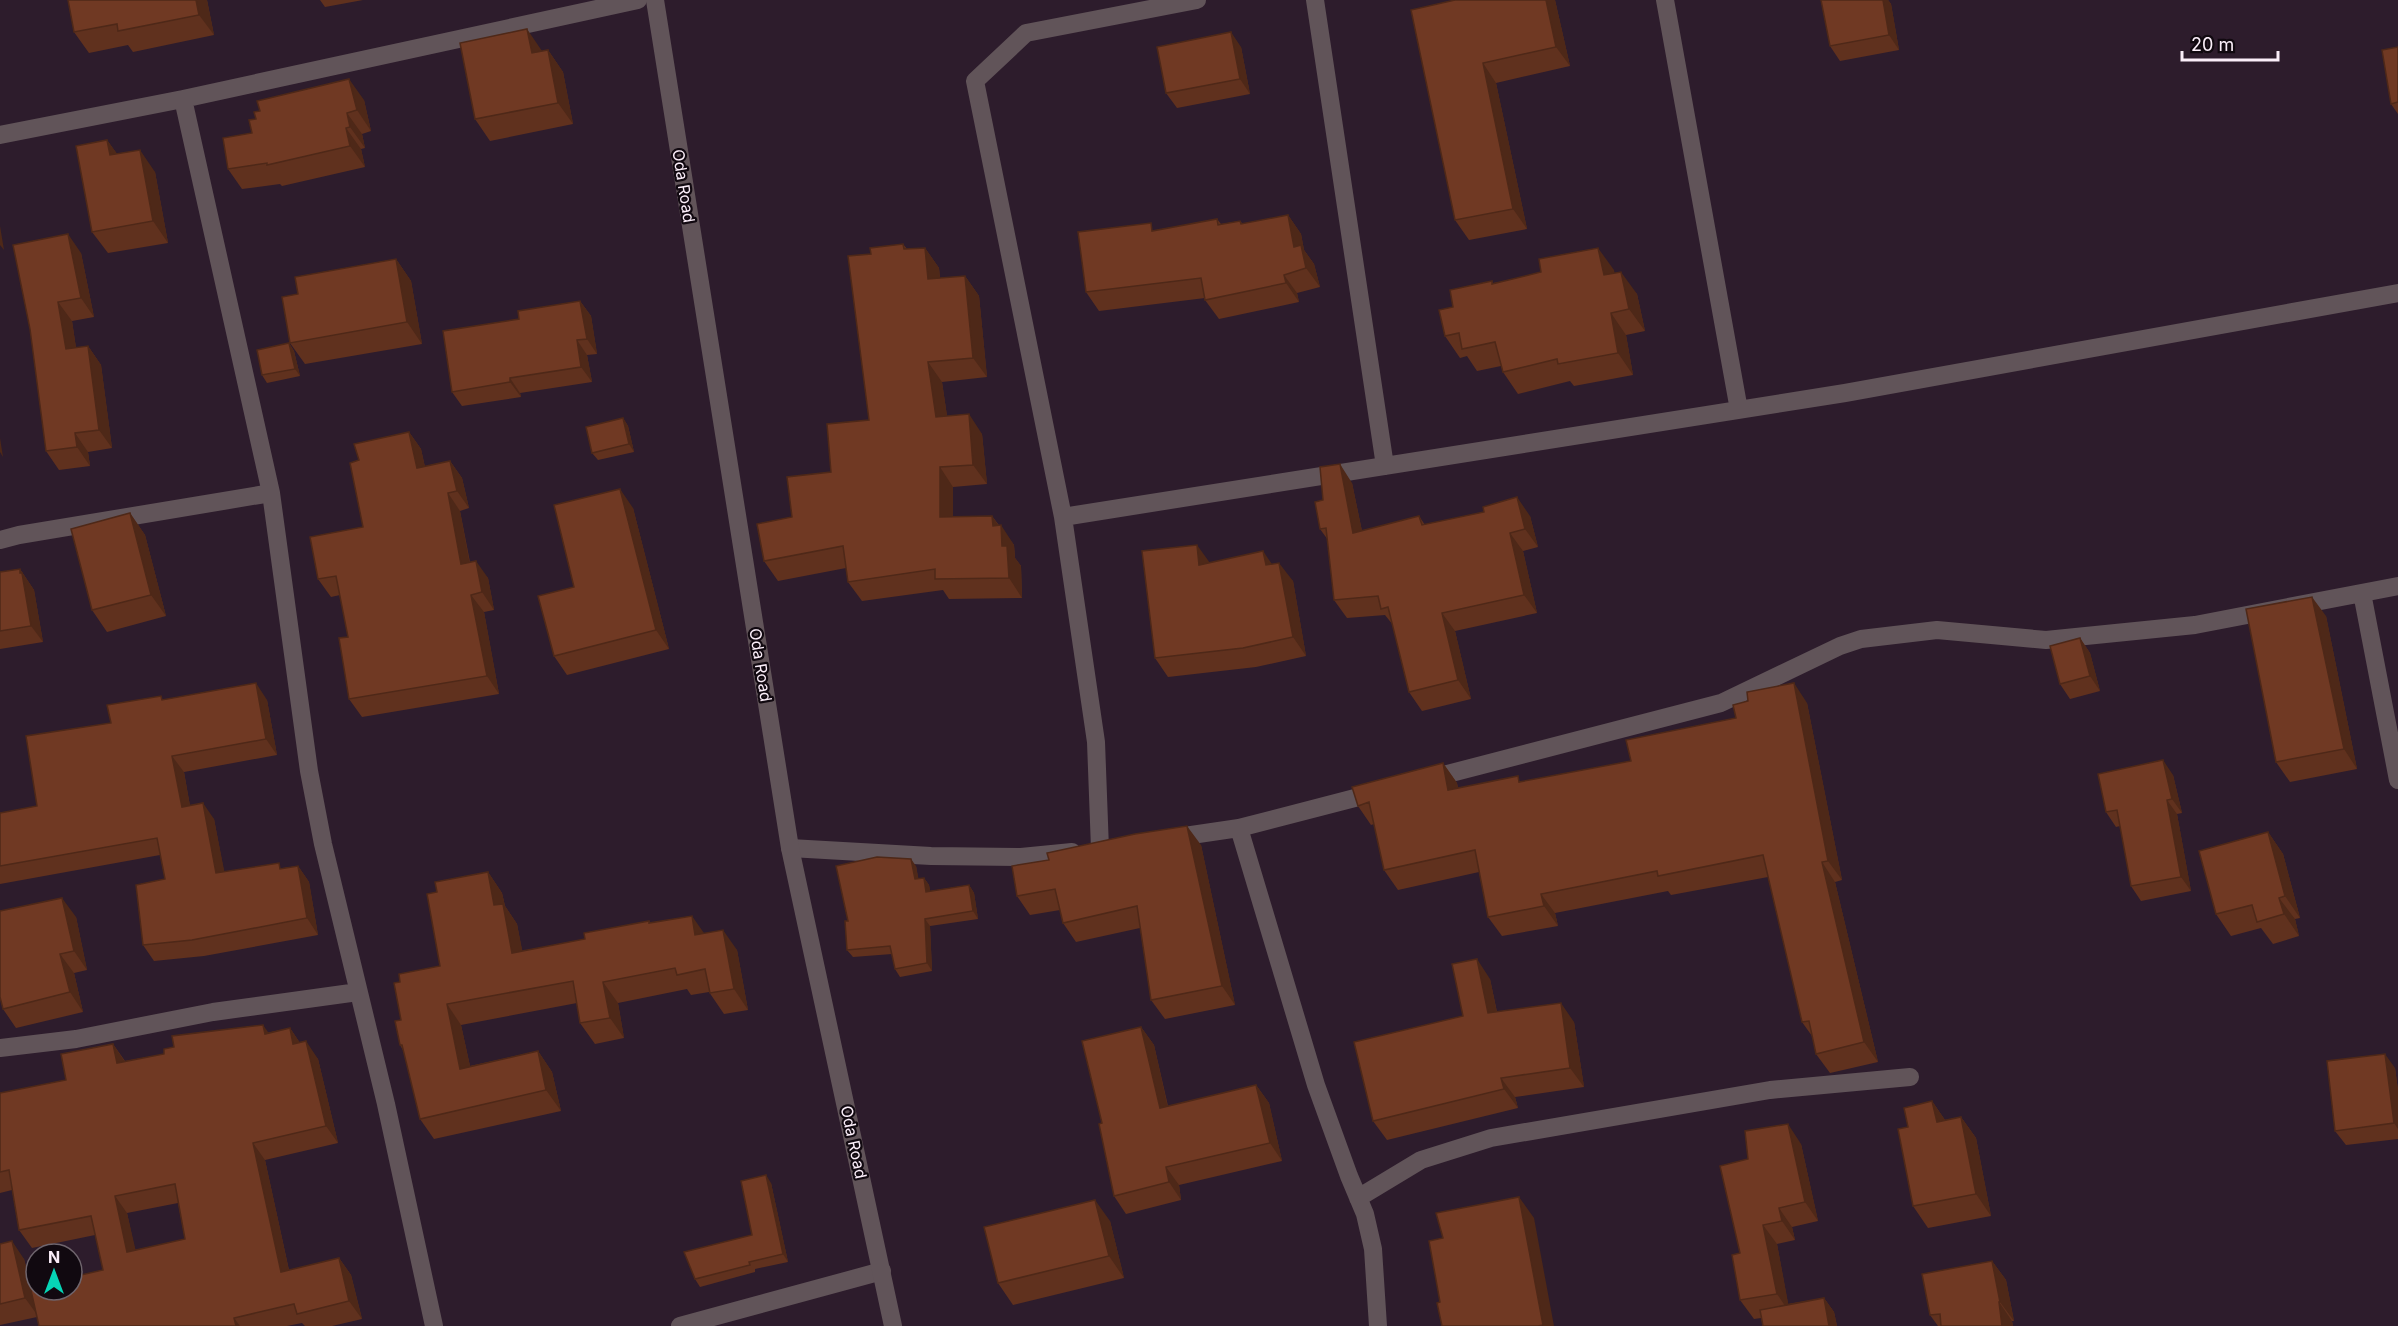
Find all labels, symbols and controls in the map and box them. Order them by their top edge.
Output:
scale bar [2182,24,2278,62]
text: 20 m [2191,34,2234,55]
street label: Oda Road [668,148,700,224]
street label: Oda Road [745,627,777,703]
street label: Oda Road [837,1104,871,1180]
north arrow [24,1242,84,1302]
text: N [48,1247,60,1267]

